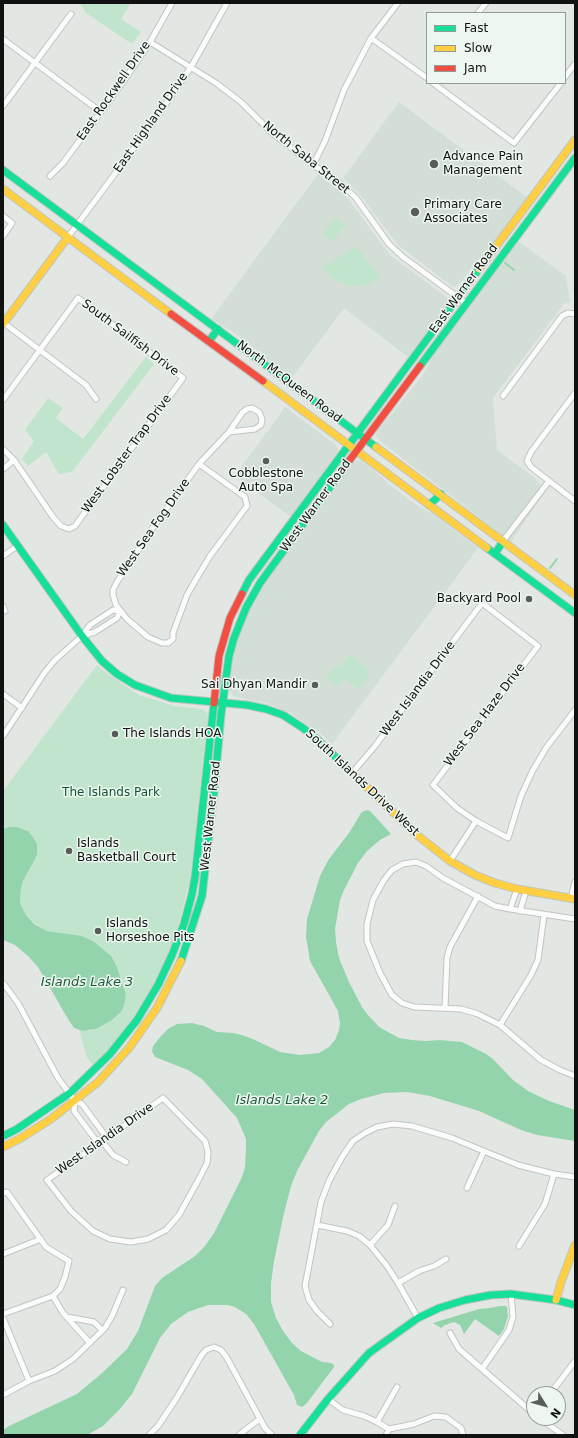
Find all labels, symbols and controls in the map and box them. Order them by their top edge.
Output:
legend [426,12,566,84]
text: Fast [464,21,488,35]
street label: East Rockwell Drive [74,39,154,143]
text: Slow [464,41,492,55]
text: Jam [464,61,487,75]
street label: East Highland Drive [111,70,191,176]
street label: North Saba Street [260,119,352,197]
place label: Advance Pain Management [443,150,523,178]
marker: Advance Pain Management [428,158,440,170]
place label: Primary Care Associates [424,198,502,226]
marker: Primary Care Associates [409,206,421,218]
street label: East Warner Road [427,242,501,336]
street label: South Sailfish Drive [79,297,181,379]
street label: North McQueen Road [234,338,344,426]
street label: West Lobster Trap Drive [79,392,175,516]
marker: Cobblestone Auto Spa [261,456,271,466]
street label: West Warner Road [278,457,354,555]
place label: Cobblestone Auto Spa [229,467,303,495]
street label: West Sea Fog Drive [115,476,193,580]
place label: Backyard Pool [437,592,521,606]
marker: Backyard Pool [524,594,534,604]
street label: West Islandia Drive [377,639,459,739]
street label: West Sea Haze Drive [442,661,528,769]
place label: Sai Dhyan Mandir [201,678,307,692]
marker: Sai Dhyan Mandir [310,680,320,690]
place label: The Islands HOA [123,727,221,741]
street label: South Islands Drive West [302,727,422,839]
marker: The Islands HOA [110,729,120,739]
street label: West Warner Road [198,760,224,872]
park label: The Islands Park [62,786,160,800]
place label: Islands Basketball Court [77,837,176,865]
marker: Islands Basketball Court [64,846,74,856]
place label: Islands Horseshoe Pits [106,917,195,945]
marker: Islands Horseshoe Pits [93,926,103,936]
water label: Islands Lake 3 [41,975,133,991]
water label: Islands Lake 2 [236,1093,328,1109]
street label: West Islandia Drive [54,1100,156,1178]
north arrow [526,1386,566,1426]
text: N [547,1405,563,1421]

